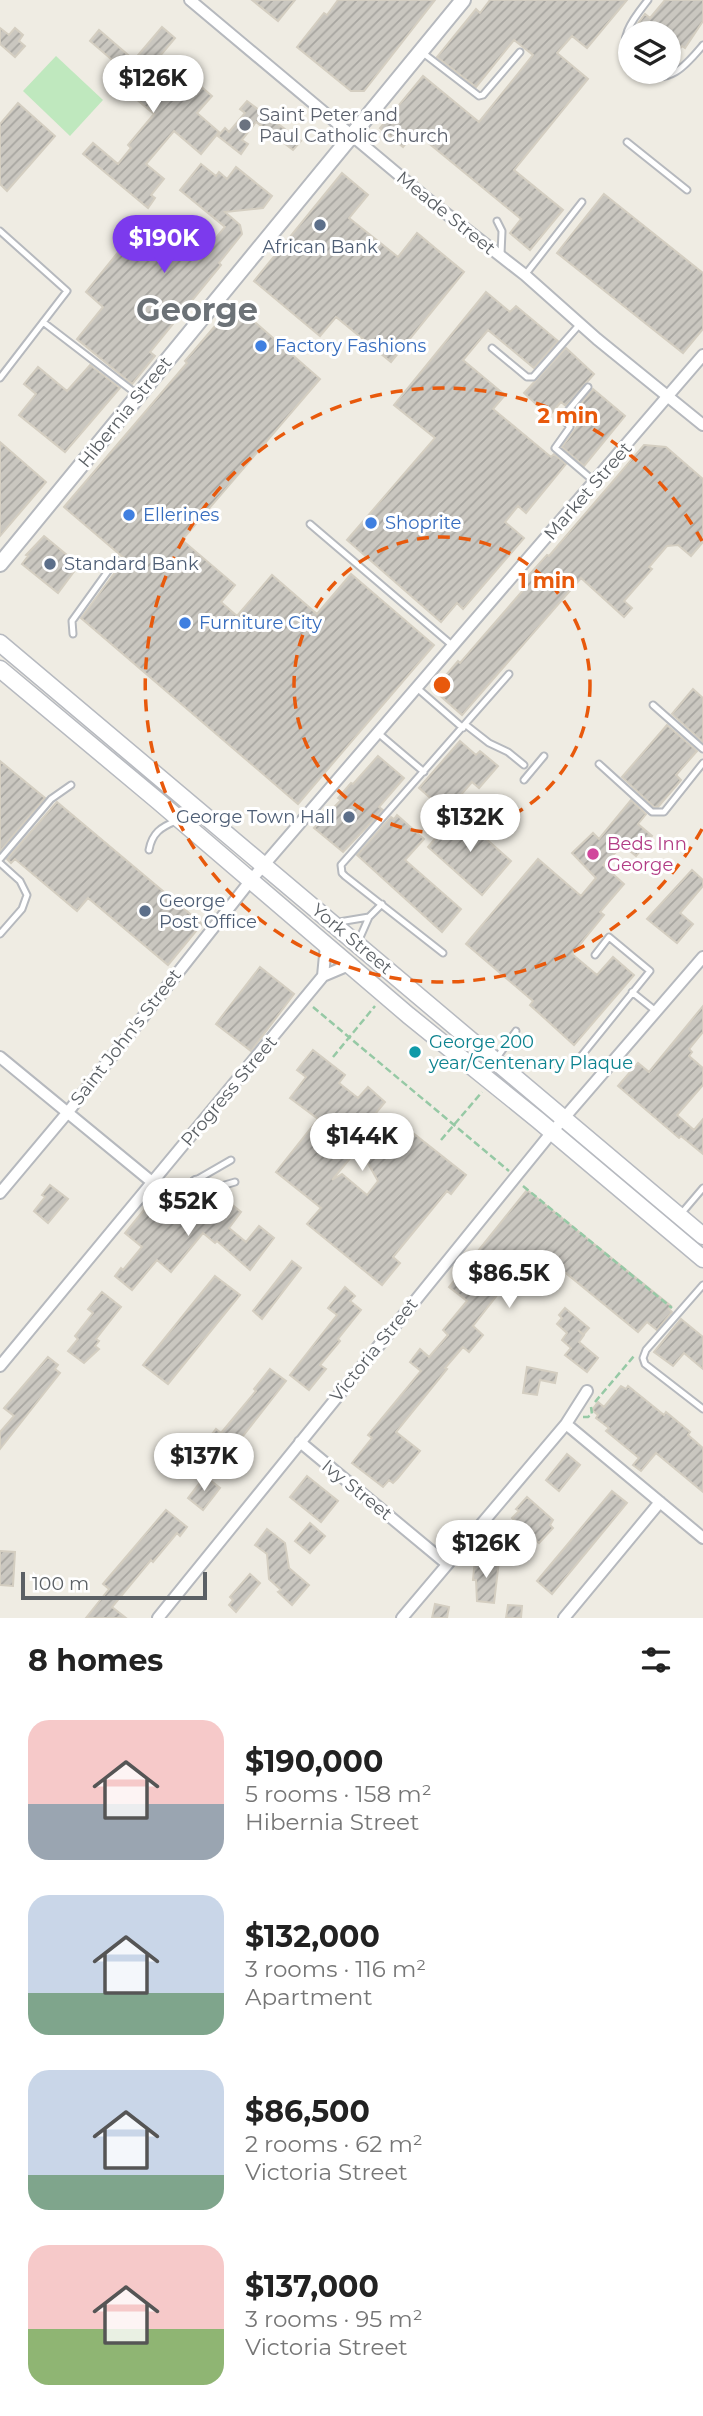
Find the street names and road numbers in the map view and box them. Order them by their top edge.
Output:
street label: Meade Street [392,166,500,260]
street label: Hibernia Street [74,352,176,472]
street label: Market Street [539,438,637,544]
street label: York Street [307,899,397,979]
street label: Saint John's Street [66,964,186,1110]
street label: Progress Street [176,1031,282,1151]
street label: Victoria Street [325,1294,423,1406]
street label: Ivy Street [317,1455,397,1525]

